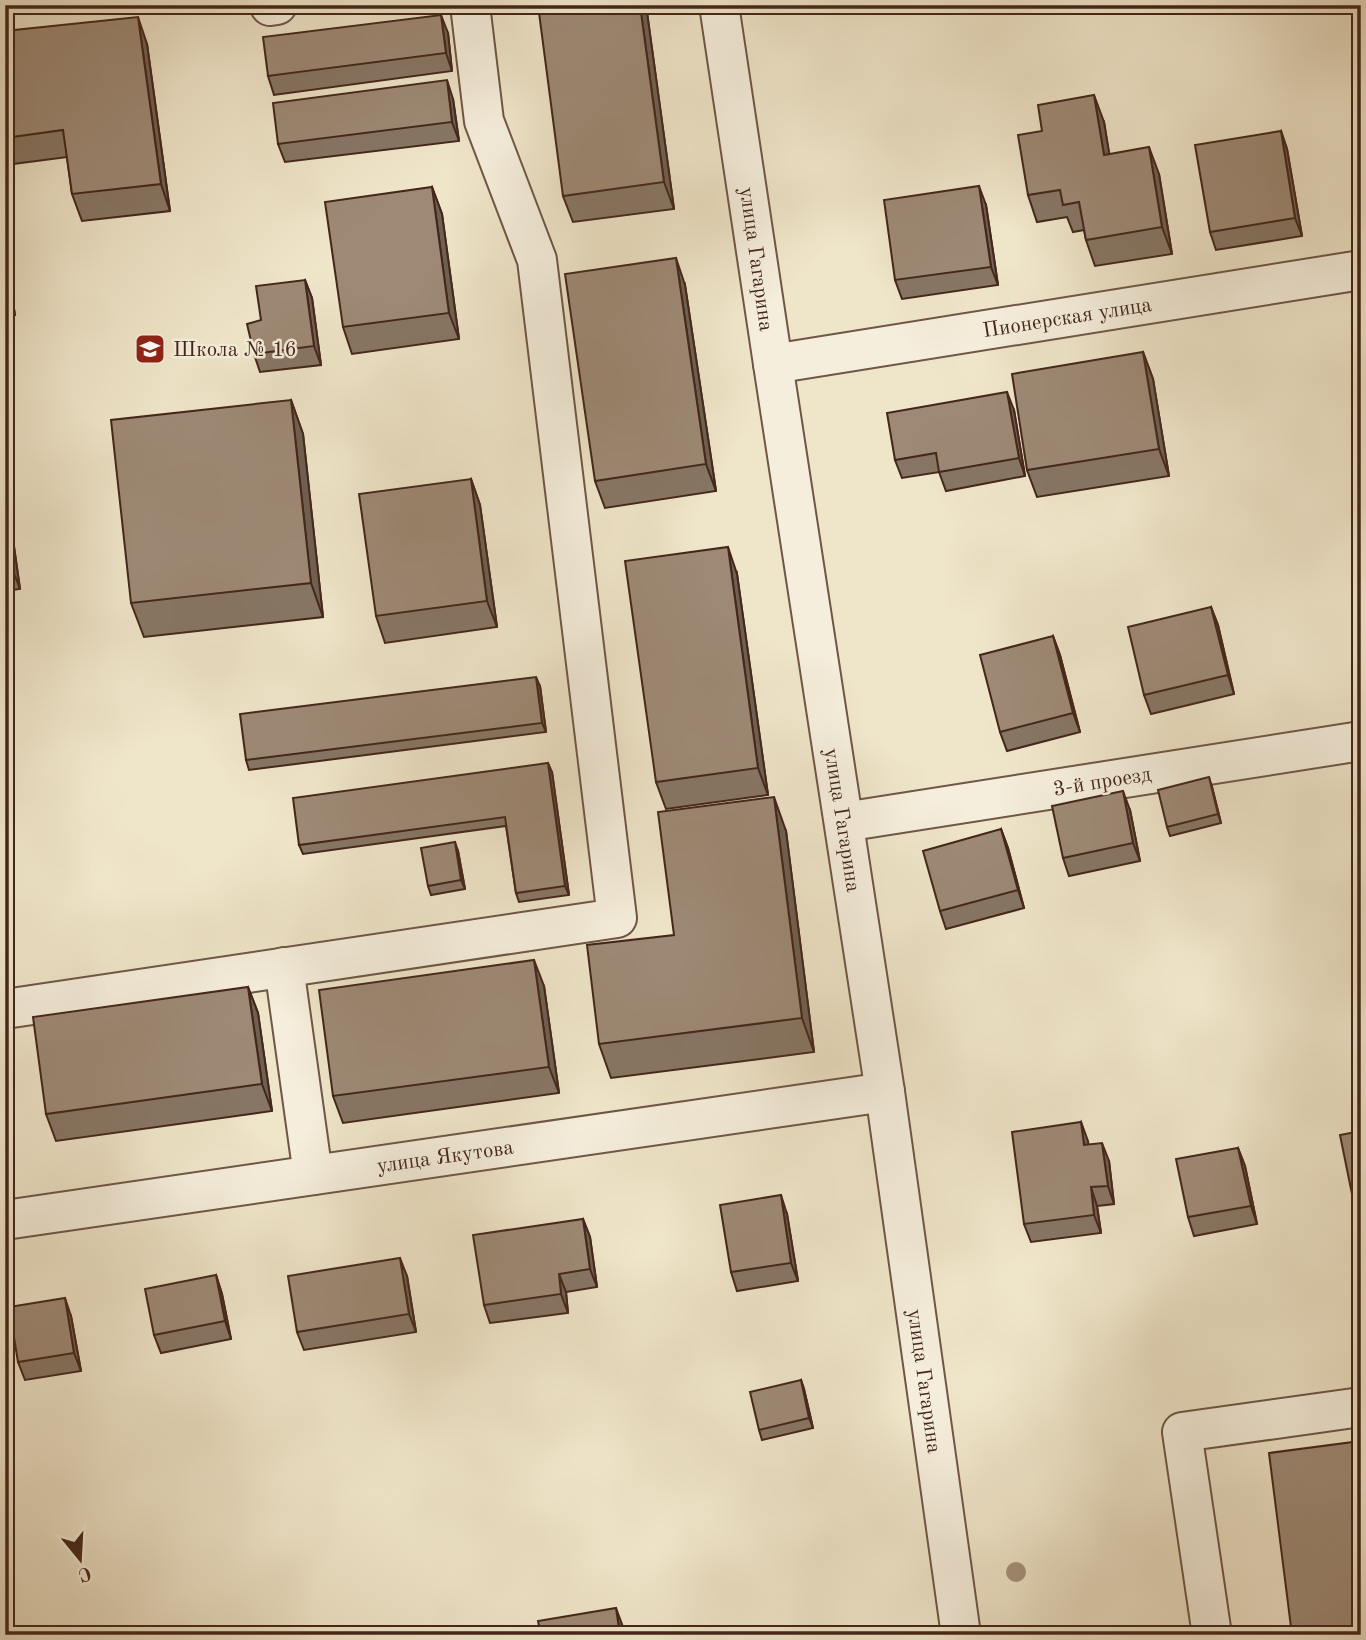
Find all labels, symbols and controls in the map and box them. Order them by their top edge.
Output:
street label: улица Гагарина [735,186,776,333]
street label: Пионерская улица [981,295,1153,342]
school or university icon: Школа № 16 [133,332,167,366]
place label: Школа № 16 [173,340,297,361]
street label: улица Гагарина [820,747,863,894]
street label: 3-й проезд [1052,764,1153,801]
street label: улица Якутова [376,1137,515,1177]
street label: улица Гагарина [903,1308,944,1455]
north arrow [46,1524,116,1594]
text: С [76,1562,93,1584]

